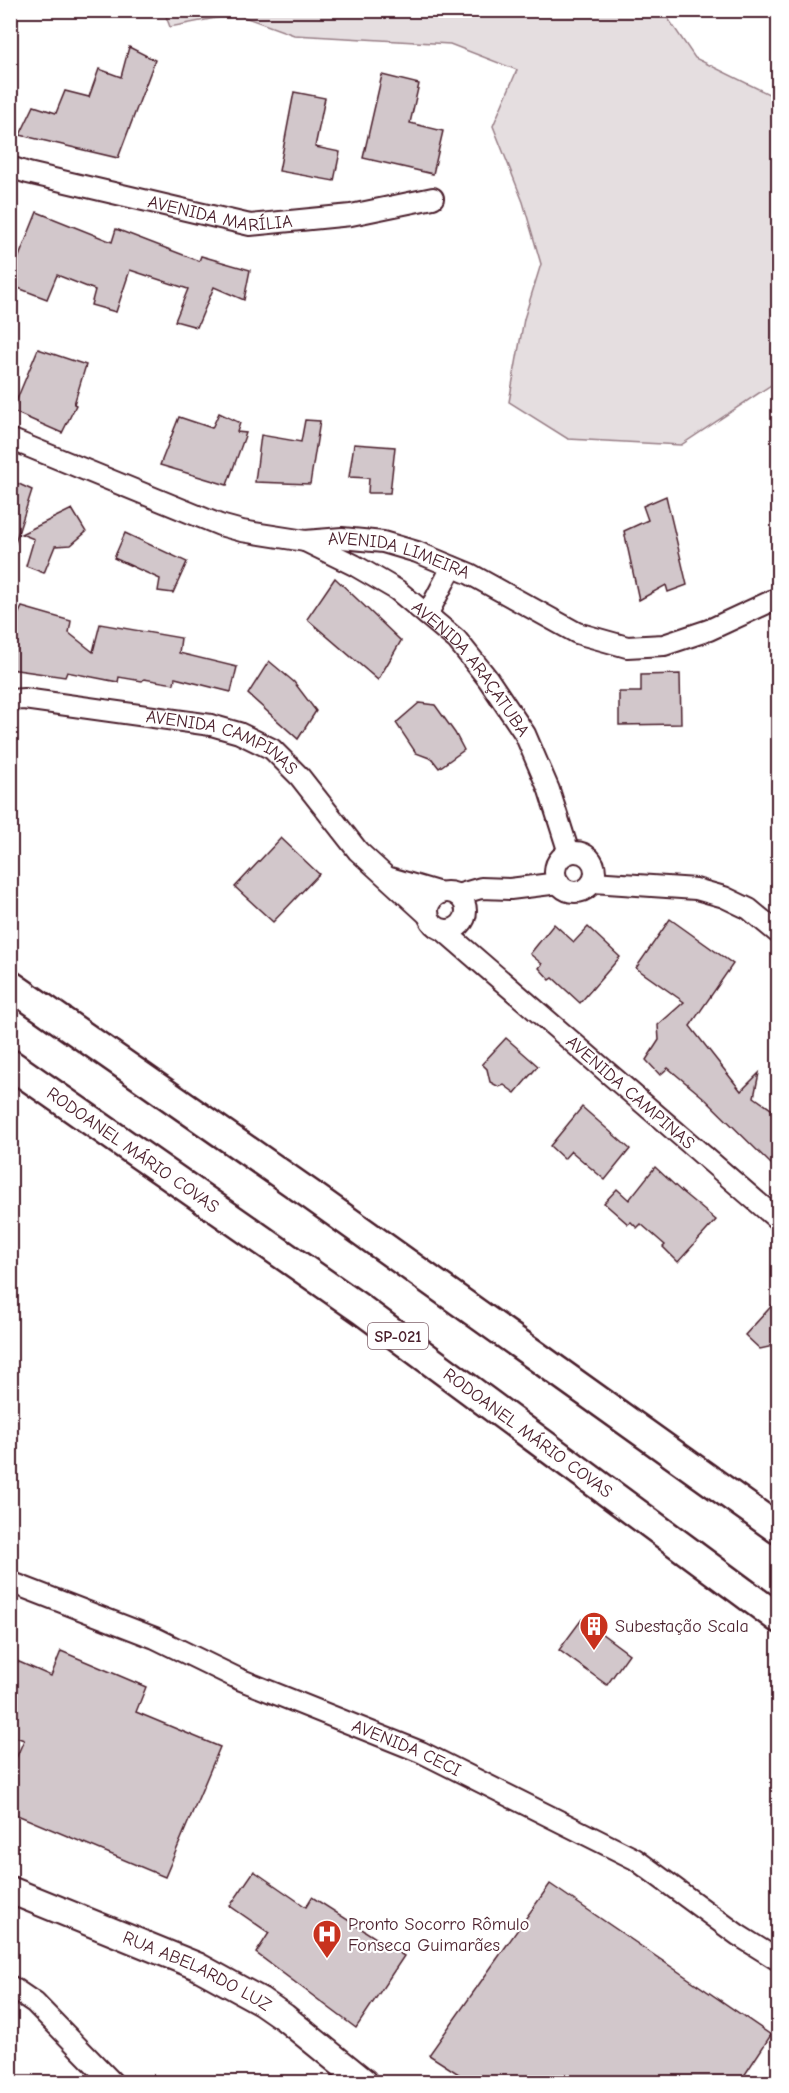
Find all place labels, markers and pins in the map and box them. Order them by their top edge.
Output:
building icon: Subestação Scala [578,1610,610,1652]
place label: Subestação Scala [615,1616,749,1637]
place label: Pronto Socorro Rômulo Fonseca Guimarães [348,1914,529,1956]
hospital icon: Pronto Socorro Rômulo Fonseca Guimarães [311,1918,343,1960]

